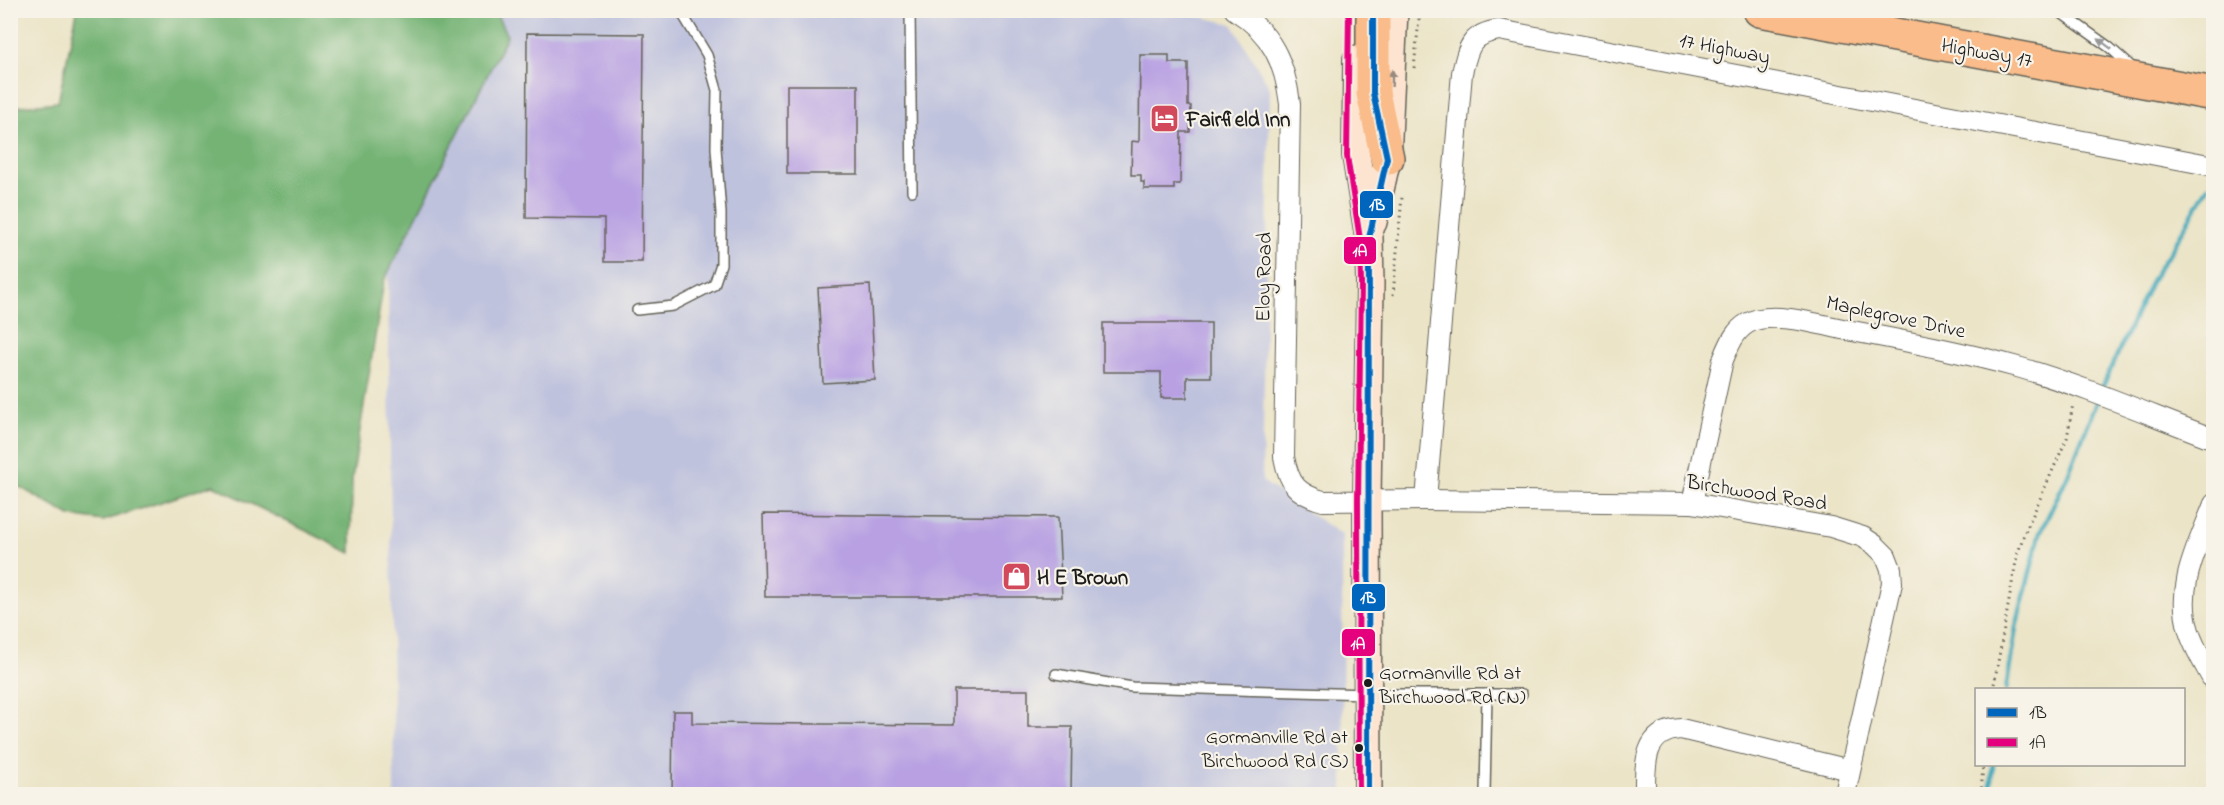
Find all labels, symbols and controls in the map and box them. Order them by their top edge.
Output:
street label: 17 Highway [1676,26,1773,75]
street label: Highway 17 [1938,31,2035,79]
one-way arrow [2097,39,2112,51]
one-way arrow [1387,69,1397,88]
hotel icon: Fairfield Inn [1149,103,1181,135]
place label: Fairfield Inn [1185,106,1290,136]
line badge: 1B [1359,190,1394,219]
text: 1B [1369,194,1385,218]
street label: Eloy Road [1249,232,1283,322]
line badge: 1A [1343,236,1377,265]
text: 1A [1353,240,1368,264]
street label: Maplegrove Drive [1823,289,1969,349]
street label: Birchwood Road [1683,468,1829,520]
shop icon: H E Brown [1000,561,1032,593]
place label: H E Brown [1037,564,1128,594]
line badge: 1B [1351,583,1386,612]
text: 1B [1360,587,1376,611]
line badge: 1A [1341,628,1376,657]
text: 1A [1351,633,1366,657]
place label: Gormanville Rd at Birchwood Rd (N) [1378,660,1526,713]
marker: Gormanville Rd at Birchwood Rd (N) [1362,677,1374,689]
legend [1975,688,2185,766]
text: 1B [2029,701,2047,727]
place label: Gormanville Rd at Birchwood Rd (S) [1201,724,1348,777]
text: 1A [2029,731,2046,757]
marker: Gormanville Rd at Birchwood Rd (S) [1353,742,1365,754]

